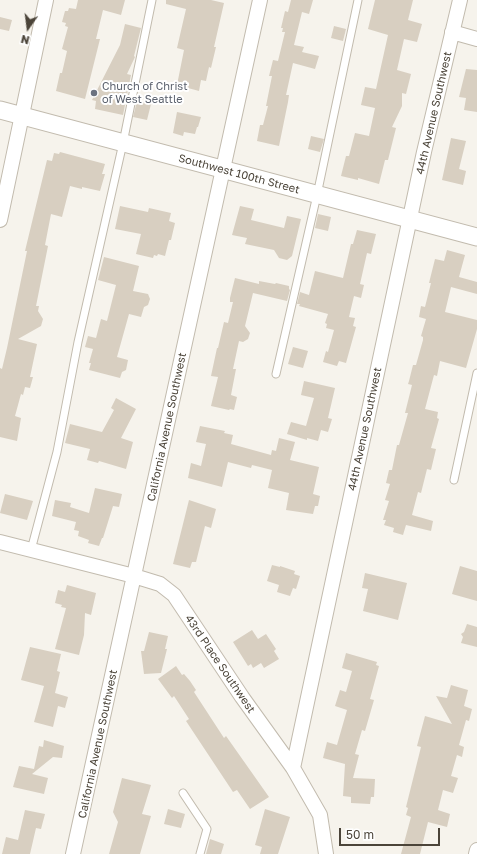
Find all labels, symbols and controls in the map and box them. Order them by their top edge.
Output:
north arrow [8,8,48,48]
text: N [19,33,31,47]
street label: 44th Avenue Southwest [413,50,455,176]
place label: Church of Christ of West Seattle [102,80,188,106]
marker: Church of Christ of West Seattle [89,88,99,98]
street label: Southwest 100th Street [177,151,301,197]
street label: California Avenue Southwest [145,351,189,503]
street label: 44th Avenue Southwest [345,366,385,492]
street label: 43rd Place Southwest [182,612,258,716]
street label: California Avenue Southwest [76,668,120,820]
scale bar [341,820,442,846]
text: 50 m [346,827,374,842]

